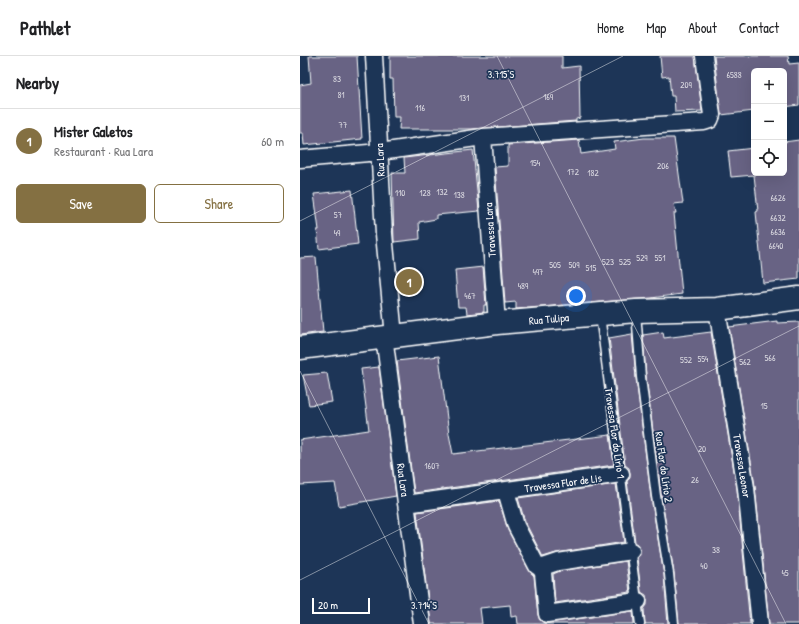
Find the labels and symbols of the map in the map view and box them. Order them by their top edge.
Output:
text: 3.715°S [488,68,515,81]
house number: 6588 [726,69,742,81]
house number: 83 [333,73,341,85]
house number: 209 [680,79,692,91]
house number: 81 [337,89,345,101]
house number: 169 [543,91,554,103]
house number: 131 [459,92,469,104]
house number: 116 [415,102,425,114]
house number: 77 [339,119,348,131]
street label: Rua Lara [372,142,388,177]
house number: 154 [530,157,541,169]
house number: 206 [657,160,669,172]
house number: 172 [567,166,580,178]
house number: 182 [587,167,599,179]
house number: 132 [436,186,449,198]
house number: 110 [395,187,405,199]
house number: 128 [419,187,431,199]
house number: 138 [453,189,465,201]
house number: 6626 [771,192,786,204]
street label: Travessa Lara [481,202,499,258]
house number: 57 [334,209,343,221]
house number: 6632 [770,212,786,224]
house number: 6636 [771,226,786,238]
house number: 49 [334,227,341,239]
house number: 6640 [769,240,783,252]
house number: 529 [636,252,648,264]
house number: 551 [655,252,665,264]
house number: 523 [602,256,614,268]
house number: 525 [619,256,631,268]
house number: 505 [549,259,561,271]
house number: 509 [568,259,580,271]
house number: 515 [586,262,597,274]
house number: 497 [532,266,544,278]
pin: 1 [396,267,422,297]
house number: 489 [518,280,529,292]
your location [566,286,586,306]
house number: 467 [464,290,476,302]
street label: Rua Tulipa [528,310,570,328]
house number: 566 [765,352,776,364]
house number: 554 [698,353,709,365]
house number: 552 [680,354,693,366]
house number: 562 [739,356,752,368]
street label: Travessa Flor do Lírio 1 [602,387,628,479]
house number: 15 [760,400,768,412]
street label: Rua Flor do Lírio 2 [652,431,676,503]
street label: Travessa Leonor [730,433,754,500]
house number: 20 [698,443,706,455]
house number: 1607 [424,460,440,472]
street label: Rua Lara [394,463,412,498]
street label: Travessa Flor de Lis [523,471,603,495]
house number: 26 [691,474,699,486]
house number: 38 [712,544,720,556]
house number: 40 [700,560,708,572]
house number: 45 [781,567,789,579]
scale bar [312,596,370,615]
text: 3.714°S [411,599,437,612]

